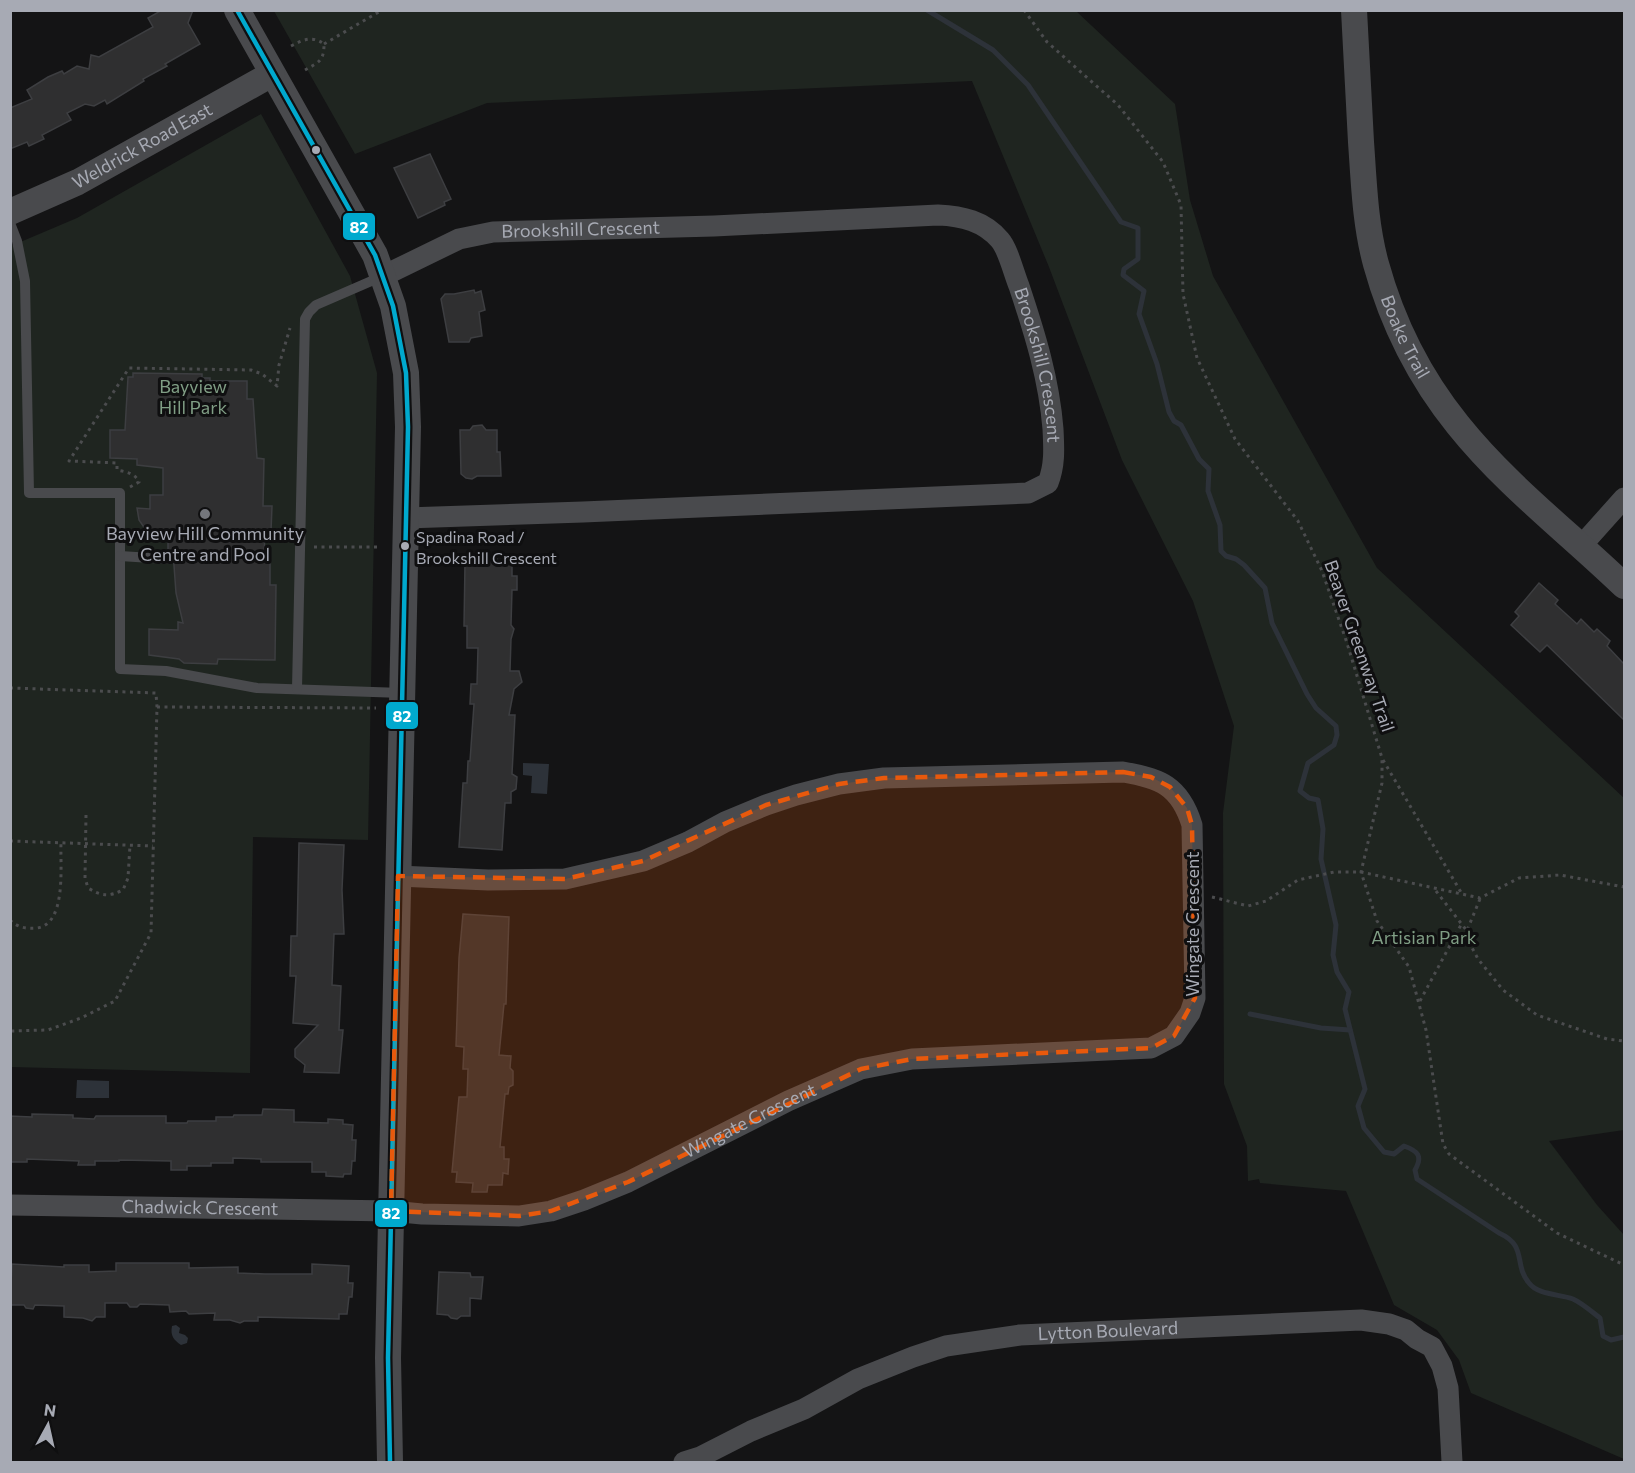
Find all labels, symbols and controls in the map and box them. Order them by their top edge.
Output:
street label: Weldrick Road East [68,98,216,193]
unlabelled marker [310,144,322,156]
line badge: 82 [342,212,376,241]
street label: Brookshill Crescent [501,215,660,242]
text: 82 [350,217,368,236]
street label: Brookshill Crescent [1010,284,1066,443]
street label: Boake Trail [1377,292,1435,382]
park label: Bayview Hill Park [159,375,227,418]
marker: Bayview Hill Community Centre and Pool [198,507,212,521]
place label: Bayview Hill Community Centre and Pool [106,522,304,565]
place label: Spadina Road / Brookshill Crescent [416,527,557,567]
marker: Spadina Road / Brookshill Crescent [399,540,411,552]
street label: Beaver Greenway Trail [1320,557,1400,735]
line badge: 82 [385,701,419,730]
text: 82 [393,706,411,725]
street label: Wingate Crescent [1181,851,1203,997]
park label: Artisian Park [1371,926,1477,948]
street label: Wingate Crescent [679,1078,819,1162]
street label: Chadwick Crescent [121,1195,279,1219]
line badge: 82 [374,1199,408,1228]
text: 82 [382,1203,400,1222]
street label: Lytton Boulevard [1037,1316,1178,1344]
north arrow [18,1395,78,1455]
text: N [43,1399,57,1420]

